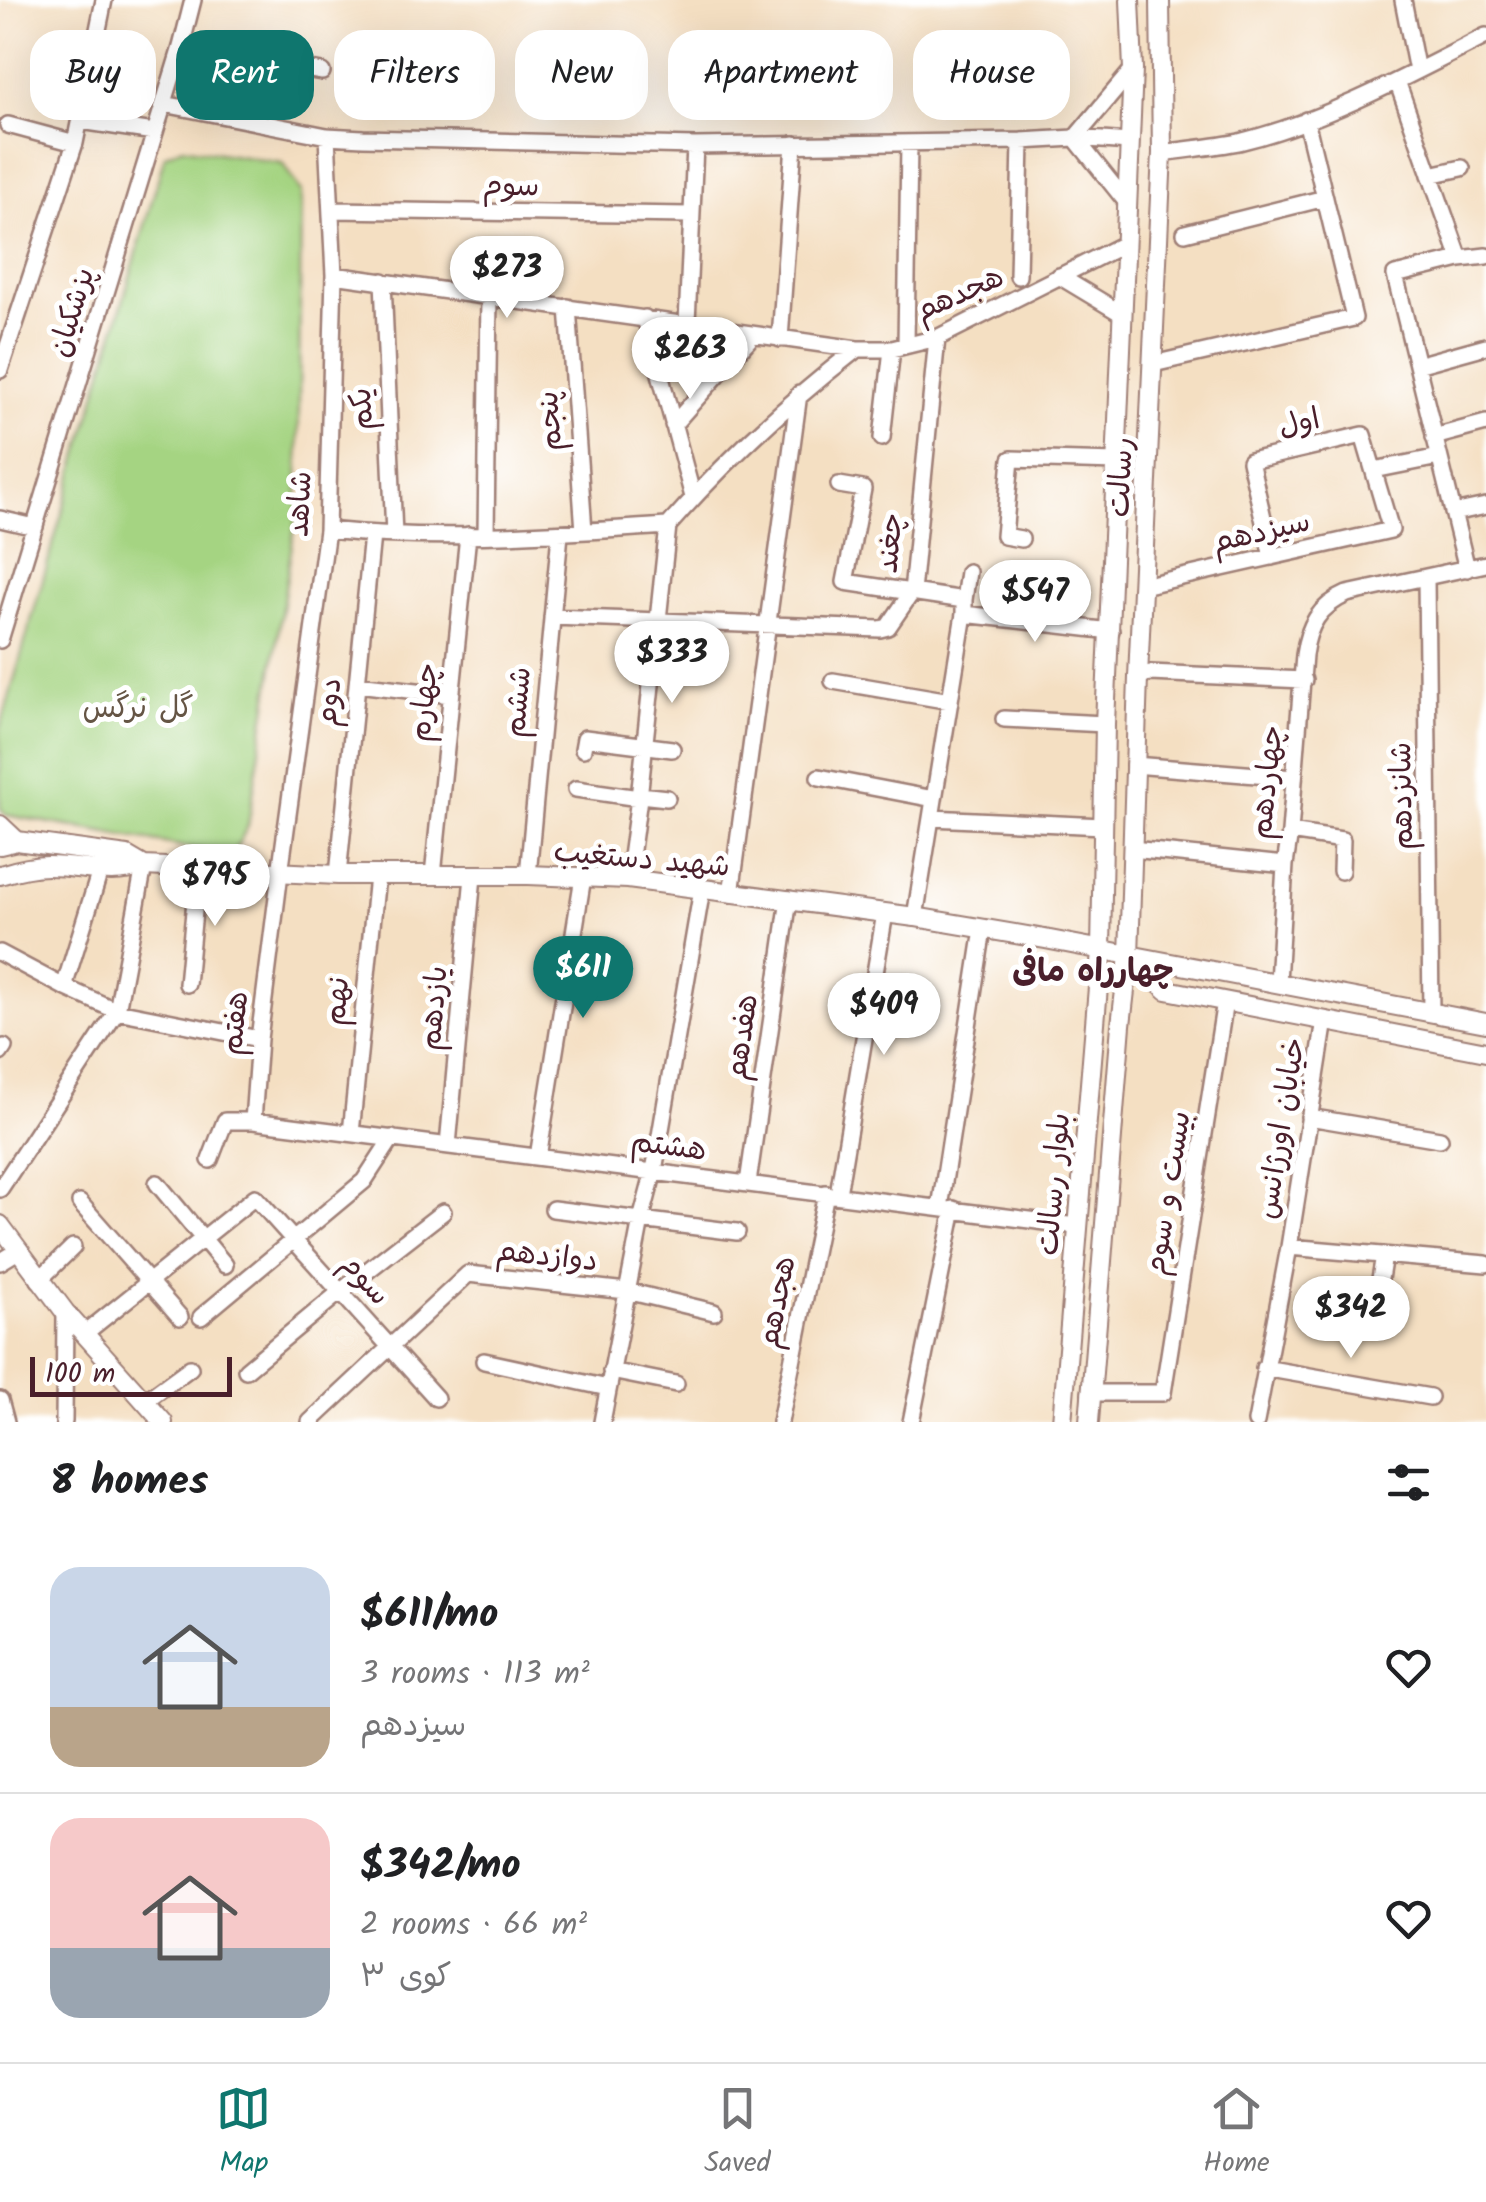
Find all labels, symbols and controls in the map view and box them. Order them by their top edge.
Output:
chip: Buy [30,30,156,120]
chip: Rent [176,30,314,120]
chip: Filters [334,30,495,120]
chip: New [515,30,648,120]
chip: Apartment [668,30,893,120]
chip: House [913,30,1070,120]
street label: سوم [482,163,540,211]
pin: $273 [448,236,566,321]
text: $273 [472,243,542,294]
street label: هجدهم [907,254,1012,336]
street label: پزشکیان [37,262,109,363]
pin: $263 [631,317,749,402]
text: $263 [654,324,726,375]
street label: یکم [338,386,388,431]
street label: پنجم [525,389,577,453]
street label: اول [1274,396,1325,452]
street label: رسالت [1096,436,1148,519]
street label: شاهد [275,470,327,538]
street label: سیزدهم [1208,498,1315,568]
street label: چغند [864,511,918,576]
pin: $547 [976,560,1094,645]
text: $547 [1001,567,1069,618]
pin: $333 [613,621,731,706]
text: $333 [636,628,708,679]
street label: چهارم [397,660,453,744]
street label: ششم [492,665,546,740]
street label: دوم [304,675,356,729]
park label: گل نرگس [82,685,194,733]
street label: چهاردهم [1238,723,1298,842]
street label: شانزدهم [1378,742,1428,850]
street label: شهید دستغیب [552,828,732,892]
pin: $795 [156,844,274,929]
text: $795 [182,851,248,902]
pin: $611 [524,936,642,1021]
text: $611 [555,943,611,994]
district label: چهارراه مافی [1012,947,1174,998]
street label: یازدهم [407,964,463,1053]
pin: $409 [825,973,943,1058]
street label: نهم [312,974,364,1028]
text: $409 [850,980,919,1031]
street label: هفتم [209,989,263,1058]
street label: هفدهم [713,991,773,1083]
street label: خیابان اورژانس [1244,1034,1320,1222]
street label: بیست و سوم [1132,1108,1206,1279]
street label: بلوار رسالت [1025,1111,1085,1258]
street label: هشتم [628,1119,709,1175]
street label: دوازدهم [494,1228,600,1286]
street label: سوم [328,1243,401,1318]
street label: هجدهم [746,1252,810,1353]
pin: $342 [1292,1276,1410,1361]
text: $342 [1315,1283,1387,1334]
scale bar [30,1352,232,1396]
text: 100 m [45,1352,115,1397]
text: 8 homes [50,1449,208,1516]
icon: filters [1381,1455,1436,1510]
text: $611/mo [360,1582,498,1649]
icon: home [130,1607,250,1727]
icon: heart [1381,1640,1436,1695]
text: 3 rooms · 113 m² [360,1649,590,1700]
text: سیزدهم [360,1701,466,1752]
text: $342/mo [360,1833,521,1900]
icon: home [130,1858,250,1978]
icon: heart [1381,1891,1436,1946]
text: 2 rooms · 66 m² [360,1900,587,1951]
text: کوی ۳ [360,1952,452,2003]
tab: Map [216,2081,271,2186]
tab: Saved [704,2081,771,2186]
tab: Home [1203,2081,1270,2186]

